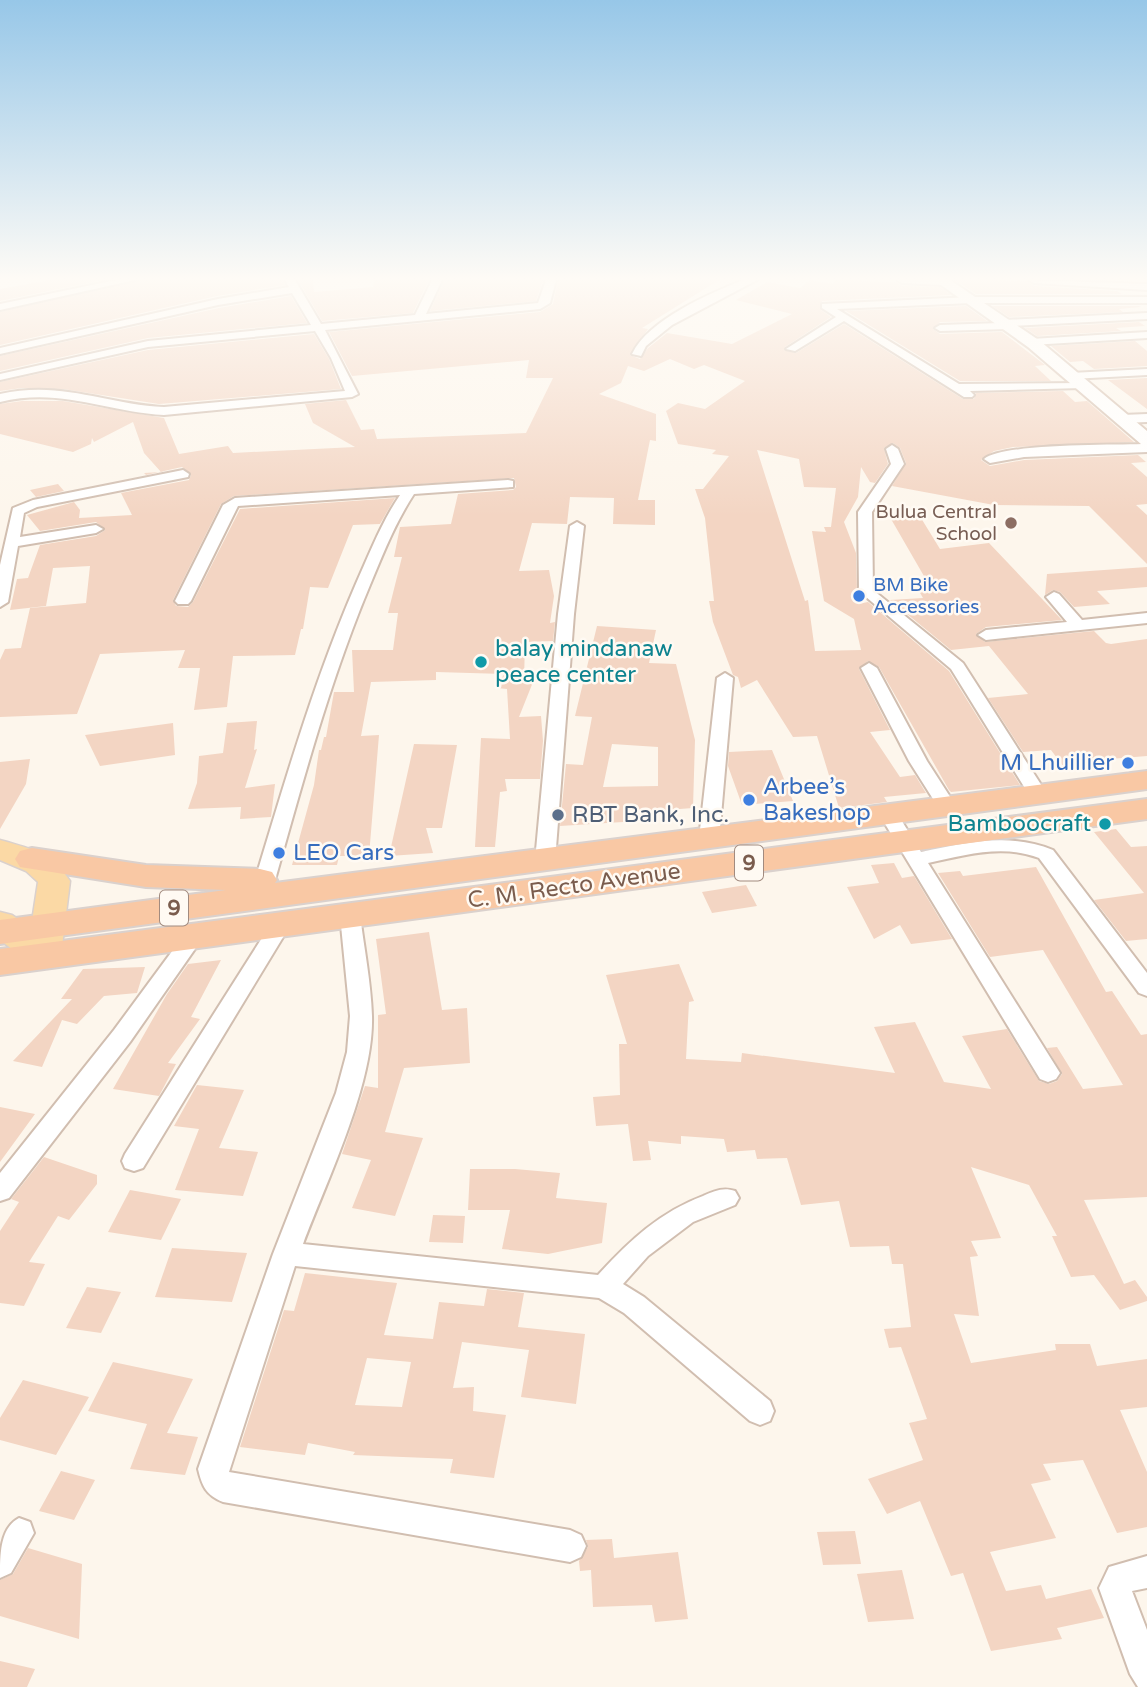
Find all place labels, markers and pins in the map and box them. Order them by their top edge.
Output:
place label: Bulua Central School [876,501,997,545]
marker: Bulua Central School [1003,515,1019,531]
place label: BM Bike Accessories [873,574,979,618]
marker: BM Bike Accessories [851,588,867,604]
place label: balay mindanaw peace center [495,635,672,689]
marker: balay mindanaw peace center [473,654,489,670]
place label: M Lhuillier [1000,749,1114,777]
marker: M Lhuillier [1120,755,1136,771]
place label: Arbee’s Bakeshop [763,773,871,827]
marker: Arbee’s Bakeshop [741,792,757,808]
place label: RBT Bank, Inc. [572,801,729,829]
marker: RBT Bank, Inc. [550,807,566,823]
place label: Bamboocraft [948,810,1091,838]
marker: Bamboocraft [1097,816,1113,832]
place label: LEO Cars [293,839,394,867]
marker: LEO Cars [271,845,287,861]

